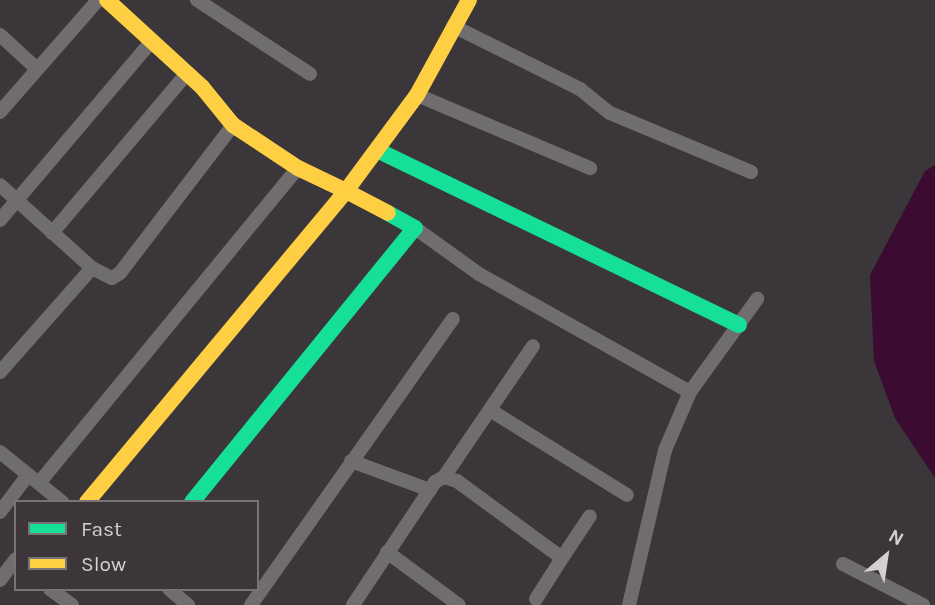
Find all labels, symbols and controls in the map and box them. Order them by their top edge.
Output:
legend [14,500,259,591]
text: Fast [81,517,122,541]
north arrow [851,521,921,591]
text: N [885,525,907,551]
text: Slow [81,552,126,576]

